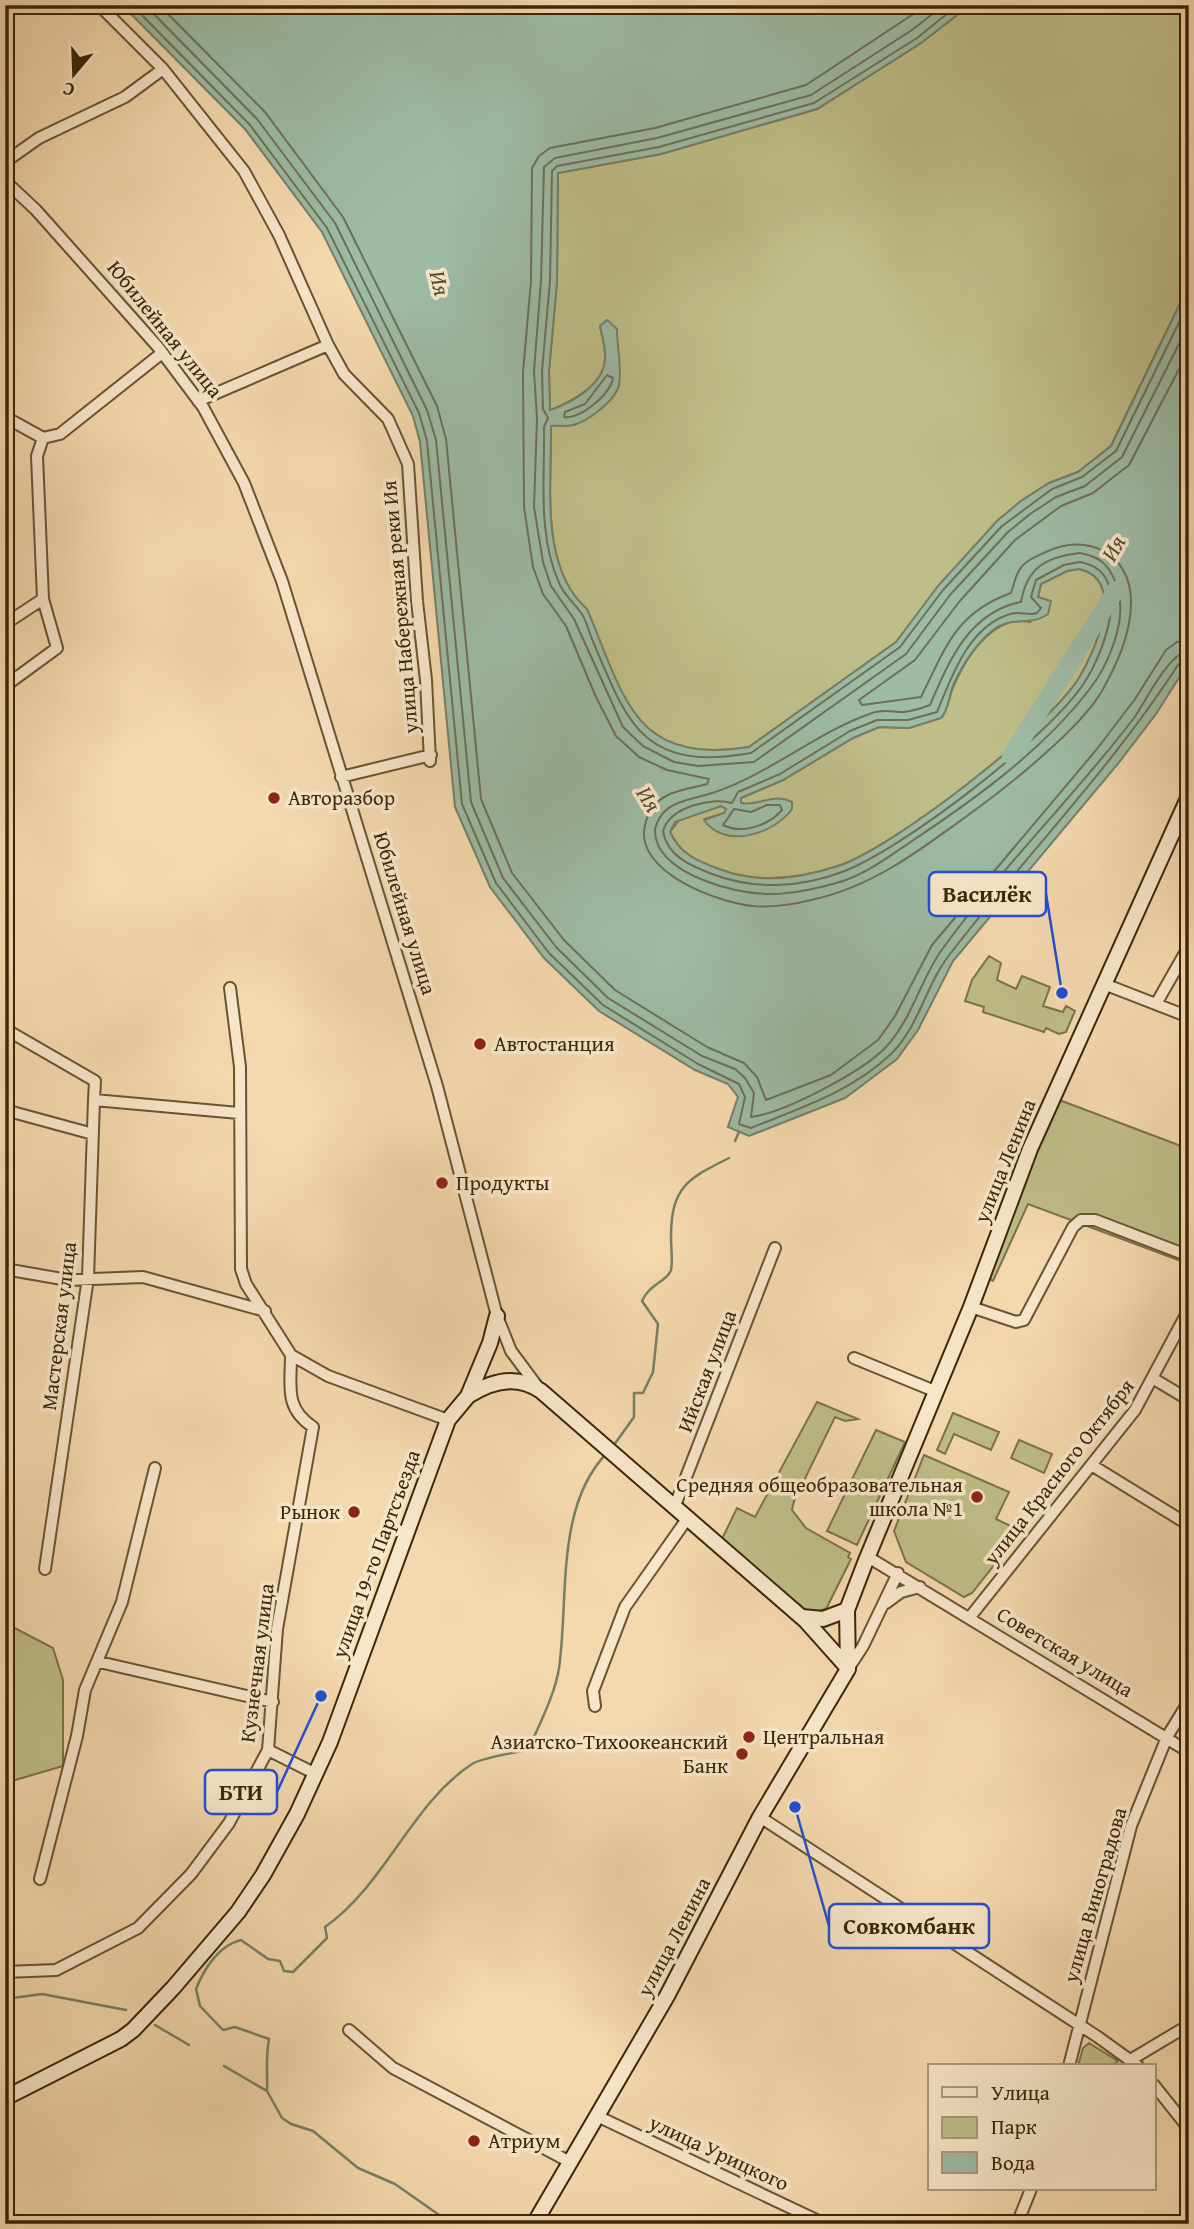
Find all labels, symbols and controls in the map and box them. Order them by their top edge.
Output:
north arrow [38,38,108,108]
text: С [59,75,78,105]
street label: Юбилейная улица [100,253,231,404]
water label: Ия [421,267,460,299]
street label: улица Набережная реки Ия [373,479,426,736]
water label: Ия [1092,529,1133,567]
water label: Ия [629,779,670,818]
place label: Авторазбор [288,782,395,813]
marker: Авторазбор [266,790,282,806]
street label: Юбилейная улица [366,827,445,998]
callout: Василёк [929,872,1046,916]
text: Василёк [942,877,1032,910]
place label: Автостанция [494,1028,615,1059]
marker: Автостанция [472,1036,488,1052]
street label: улица Ленина [965,1094,1044,1228]
place label: Продукты [456,1167,550,1198]
marker: Продукты [434,1175,450,1191]
street label: Мастерская улица [33,1240,84,1412]
street label: Ийская улица [669,1305,744,1437]
street label: улица Красного Октября [975,1372,1142,1572]
street label: улица 19-го Партсъезда [323,1445,428,1663]
place label: Средняя общеобразовательная школа №1 [676,1469,963,1524]
marker: Средняя общеобразовательная школа №1 [969,1489,985,1505]
place label: Рынок [280,1496,340,1527]
marker: Рынок [346,1504,362,1520]
street label: Кузнечная улица [231,1582,282,1744]
street label: Советская улица [991,1598,1140,1705]
place label: Центральная [763,1721,885,1752]
place label: Азиатско-Тихоокеанский Банк [491,1726,728,1781]
marker: Центральная [741,1729,757,1745]
marker: Азиатско-Тихоокеанский Банк [734,1746,750,1762]
callout: БТИ [205,1770,277,1814]
text: БТИ [219,1775,263,1808]
street label: улица Виноградова [1054,1804,1134,1987]
street label: улица Ленина [629,1871,718,2003]
callout: Совкомбанк [829,1904,989,1948]
text: Совкомбанк [843,1909,976,1942]
legend [928,2064,1156,2190]
text: Улица [991,2077,1050,2108]
street label: улица Урицкого [643,2106,794,2199]
text: Парк [991,2111,1037,2142]
place label: Атриум [488,2125,560,2156]
marker: Атриум [466,2133,482,2149]
text: Вода [991,2147,1035,2178]

